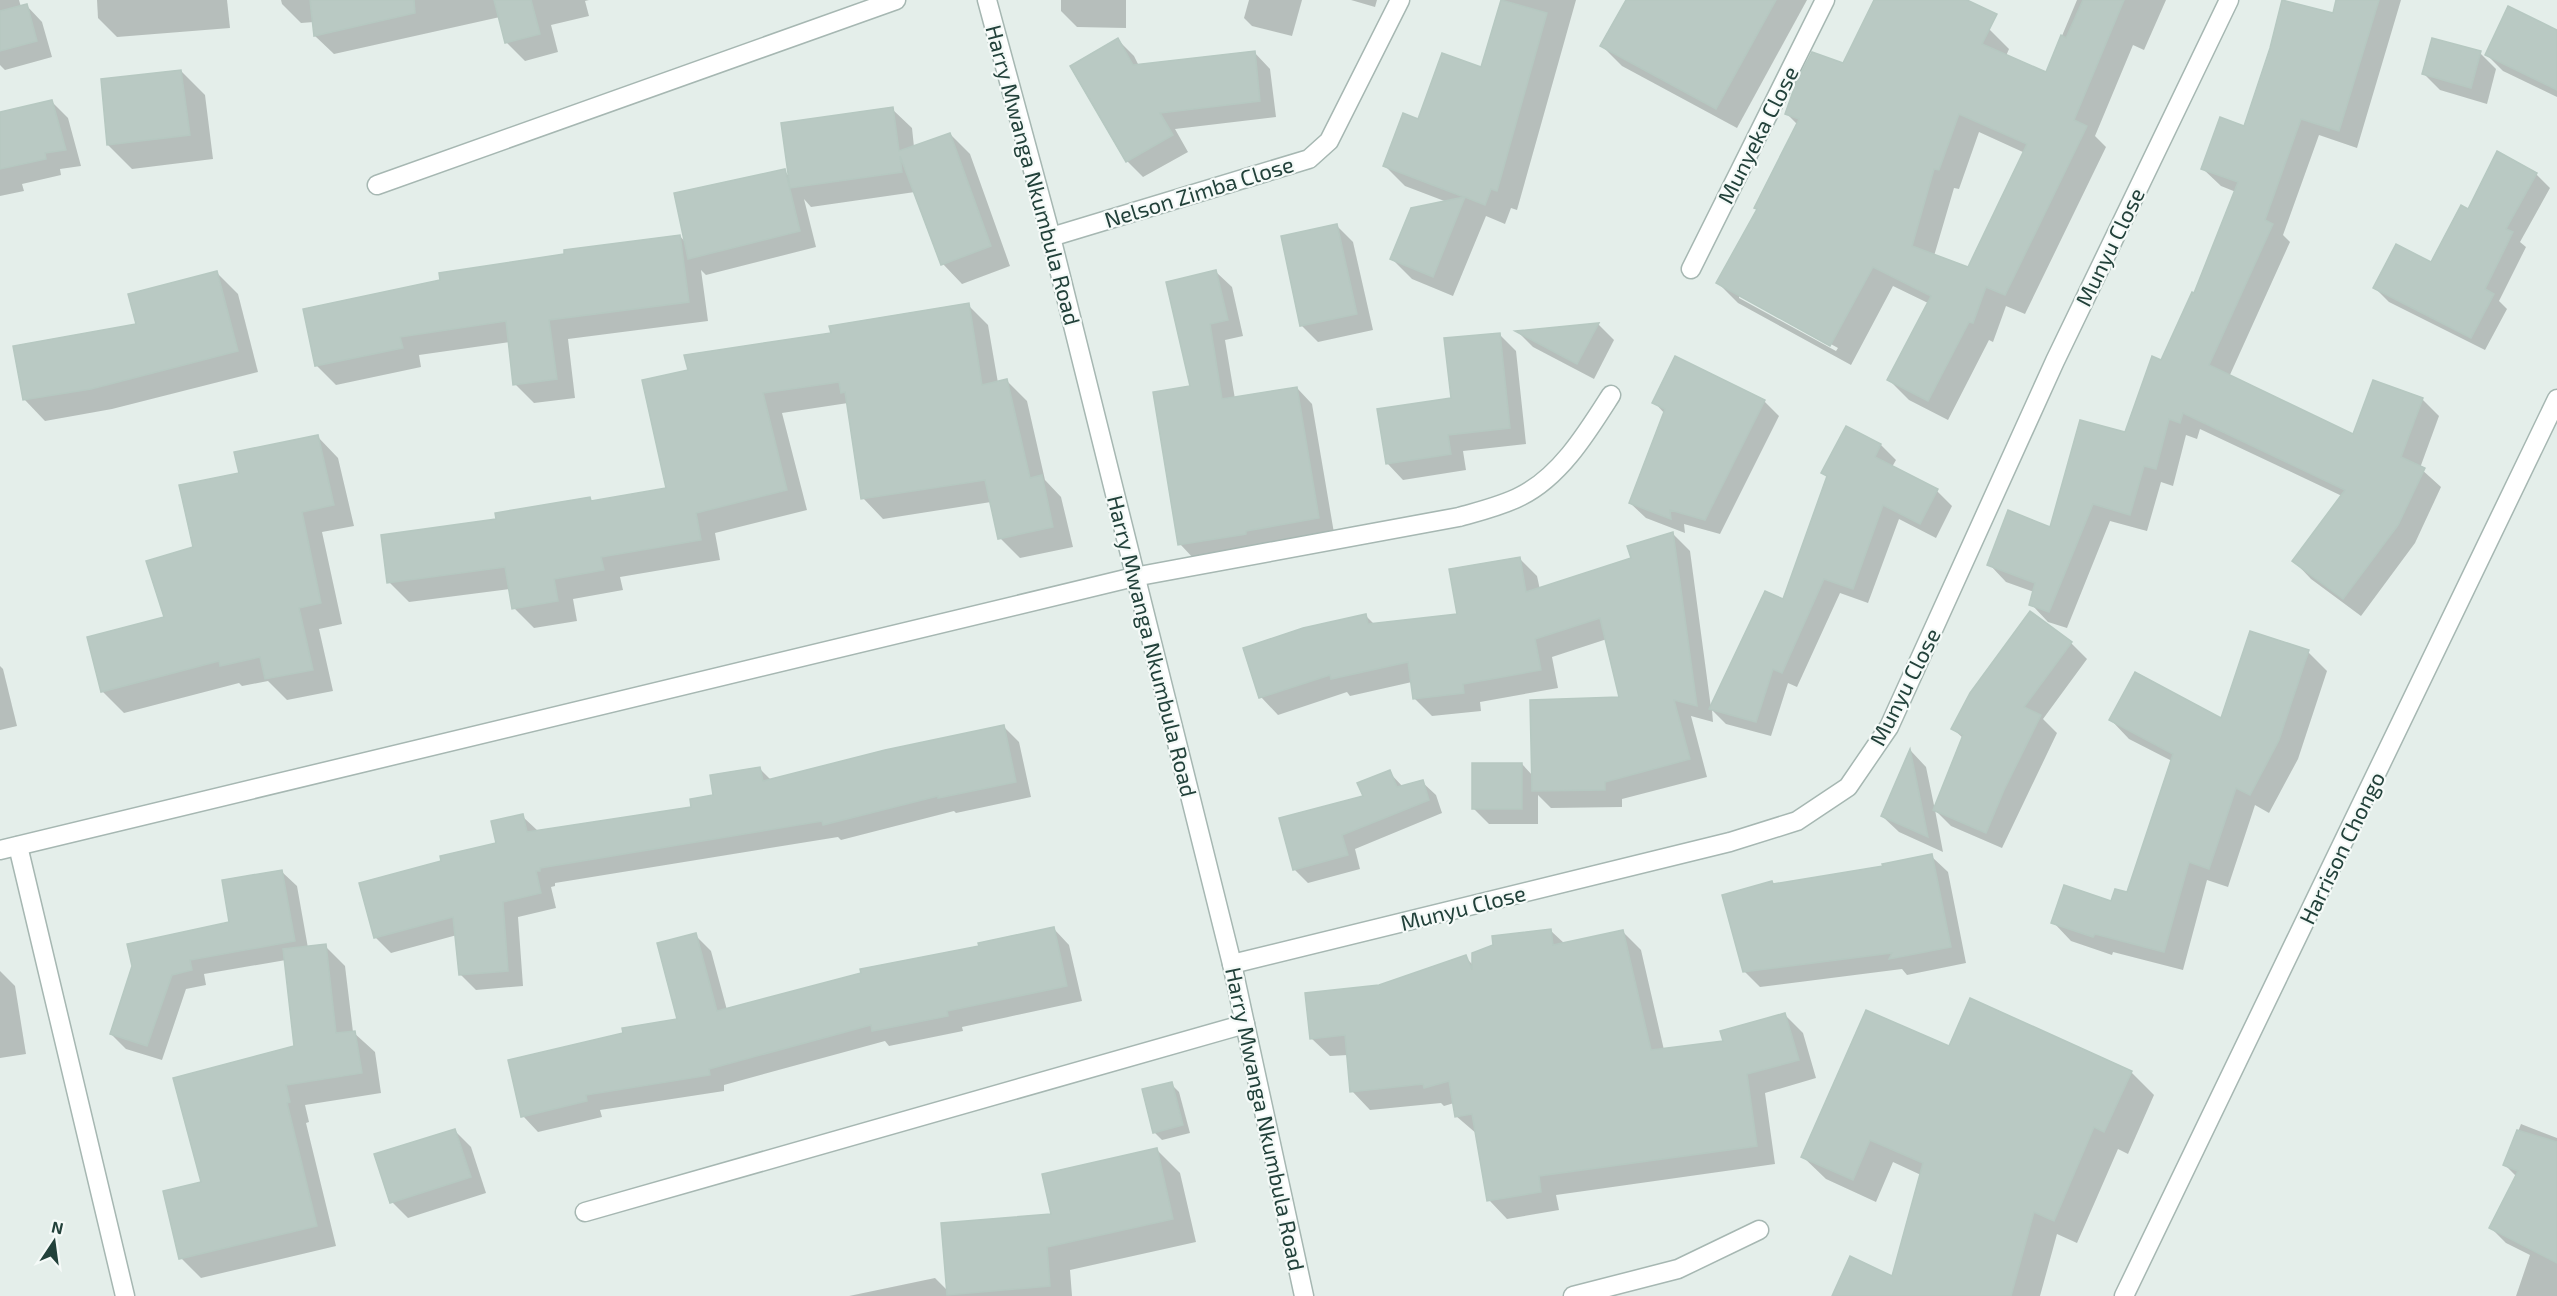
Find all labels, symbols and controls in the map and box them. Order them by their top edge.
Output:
street label: Harry Mwanga Nkumbula Road [981,22,1087,328]
street label: Munyeka Close [1711,62,1803,208]
street label: Nelson Zimba Close [1101,150,1296,232]
street label: Munyu Close [2069,183,2149,310]
street label: Harry Mwanga Nkumbula Road [1103,492,1203,799]
street label: Munyu Close [1863,624,1945,750]
street label: Harrison Chongo [2293,767,2389,928]
street label: Munyu Close [1397,879,1528,935]
street label: Harry Mwanga Nkumbula Road [1221,965,1311,1273]
north arrow [24,1212,84,1272]
text: N [50,1216,65,1237]

